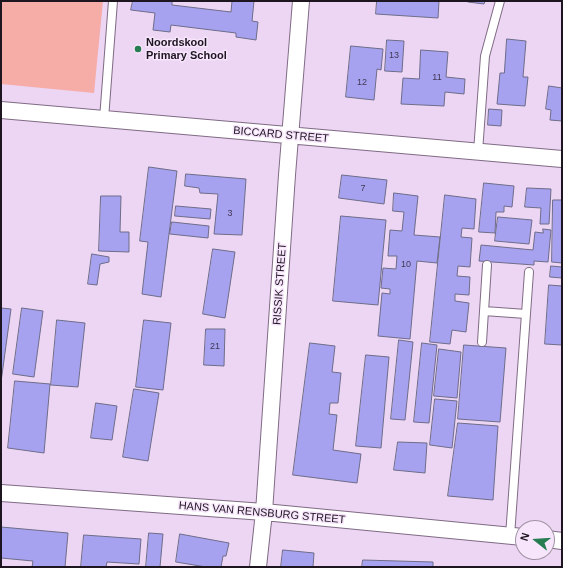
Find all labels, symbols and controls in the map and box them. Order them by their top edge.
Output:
place label: Noordskool Primary School [146,36,227,62]
marker: Noordskool Primary School [133,44,143,54]
house number: 13 [389,51,399,61]
house number: 11 [432,73,442,83]
house number: 12 [357,78,367,88]
street label: BICCARD STREET [233,124,329,146]
house number: 7 [360,184,366,194]
house number: 3 [227,209,233,219]
street label: RISSIK STREET [271,242,289,326]
house number: 10 [401,260,411,270]
house number: 21 [210,342,220,352]
street label: HANS VAN RENSBURG STREET [178,499,346,527]
north arrow [515,520,555,560]
text: N [518,531,531,542]

